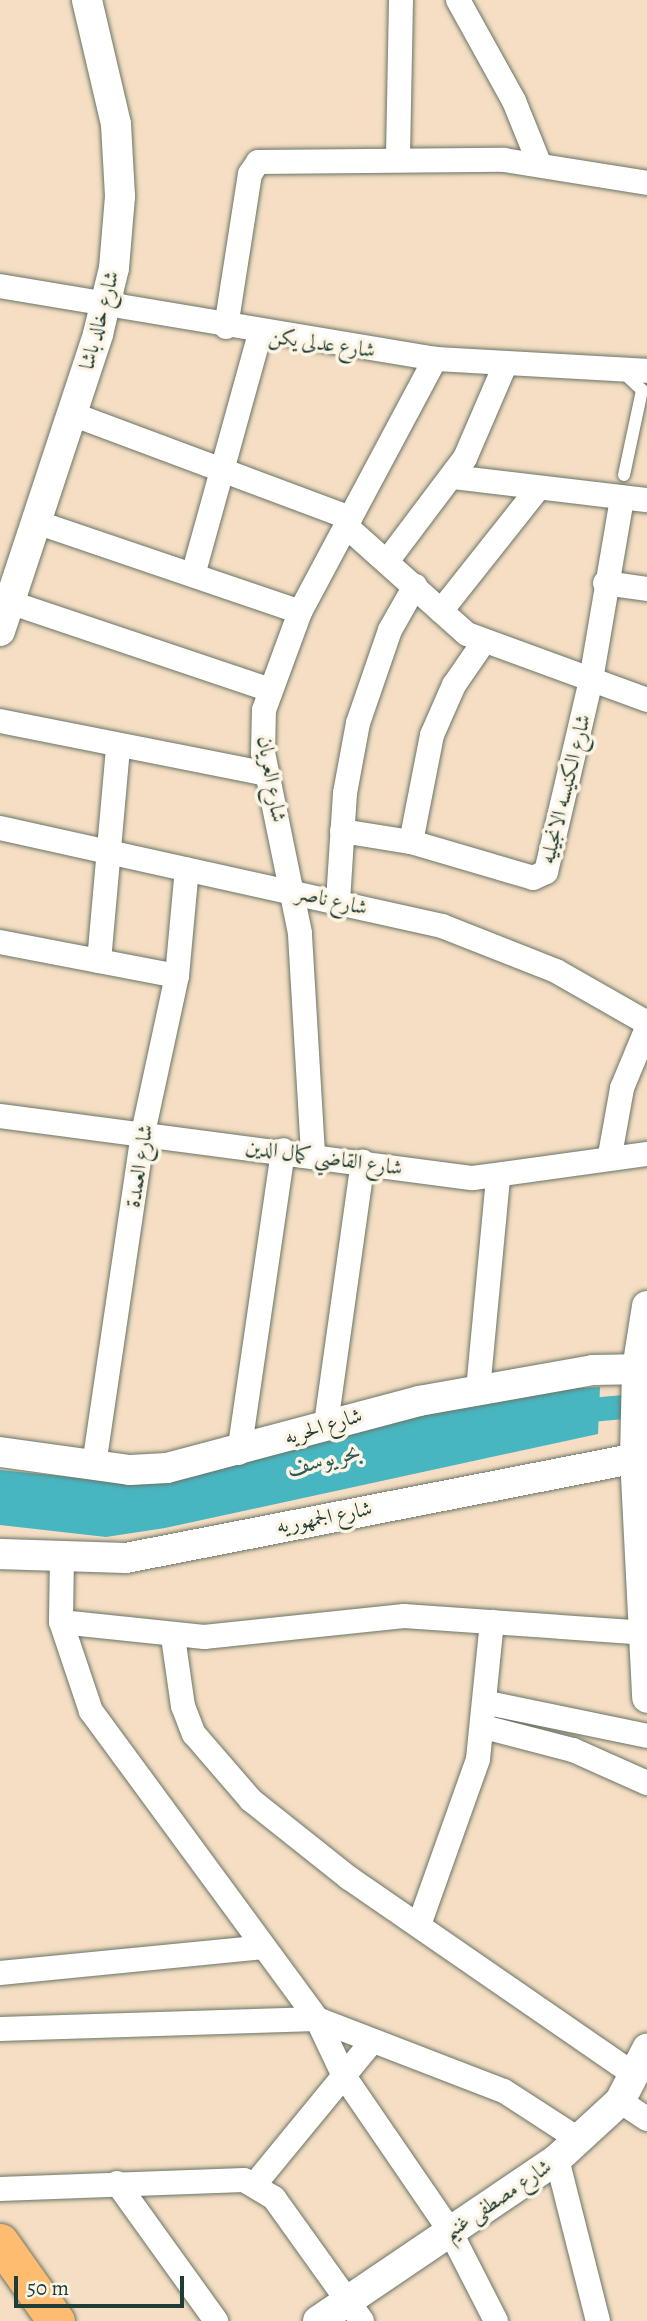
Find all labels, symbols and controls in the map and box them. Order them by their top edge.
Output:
street label: شارع خالد باشا [74,268,124,372]
street label: شارع عدلى يكن [267,323,377,363]
street label: شارع الكنيسه الانجيليه [534,712,596,866]
street label: شارع العريان [252,734,292,824]
street label: شارع ناصر [294,880,370,920]
street label: شارع العمدة [120,1123,158,1209]
street label: شارع القاضي كمال الدين [244,1134,404,1180]
street label: شارع الحريه [281,1402,365,1450]
water label: بحر يوسف [284,1438,364,1482]
street label: شارع الجمهوريه [274,1495,374,1539]
street label: شارع مصطفى غنيم [438,2153,556,2245]
scale bar [18,2262,187,2306]
text: 50 m [27,2274,69,2302]

